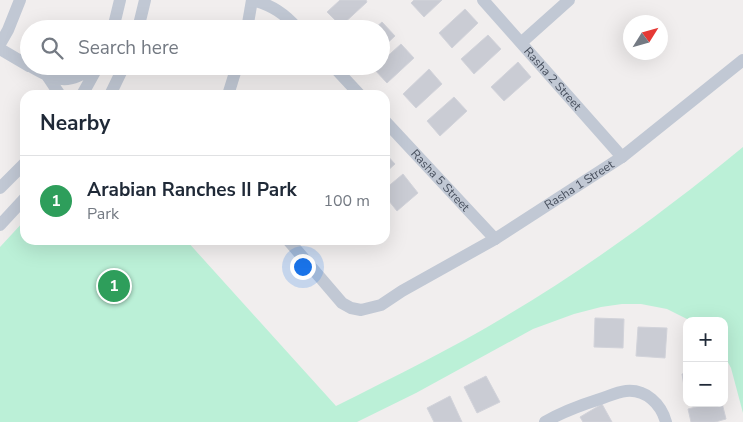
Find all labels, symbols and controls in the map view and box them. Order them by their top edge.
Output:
north arrow [623,15,668,60]
search box [20,20,390,75]
icon: search [38,34,66,62]
text: Search here [78,35,179,61]
street label: Rasha 2 Street [520,44,585,114]
text: Nearby [40,109,110,137]
street label: Rasha 5 Street [407,146,474,215]
street label: Rasha 1 Street [541,156,618,213]
text: Arabian Ranches II Park [87,177,297,203]
text: 1 [51,190,61,212]
text: 100 m [323,190,370,212]
text: Park [87,203,119,225]
your location [290,254,316,280]
pin: 1 [98,267,130,305]
map controls [683,317,728,407]
button: + [683,317,728,362]
button: − [683,362,728,407]

